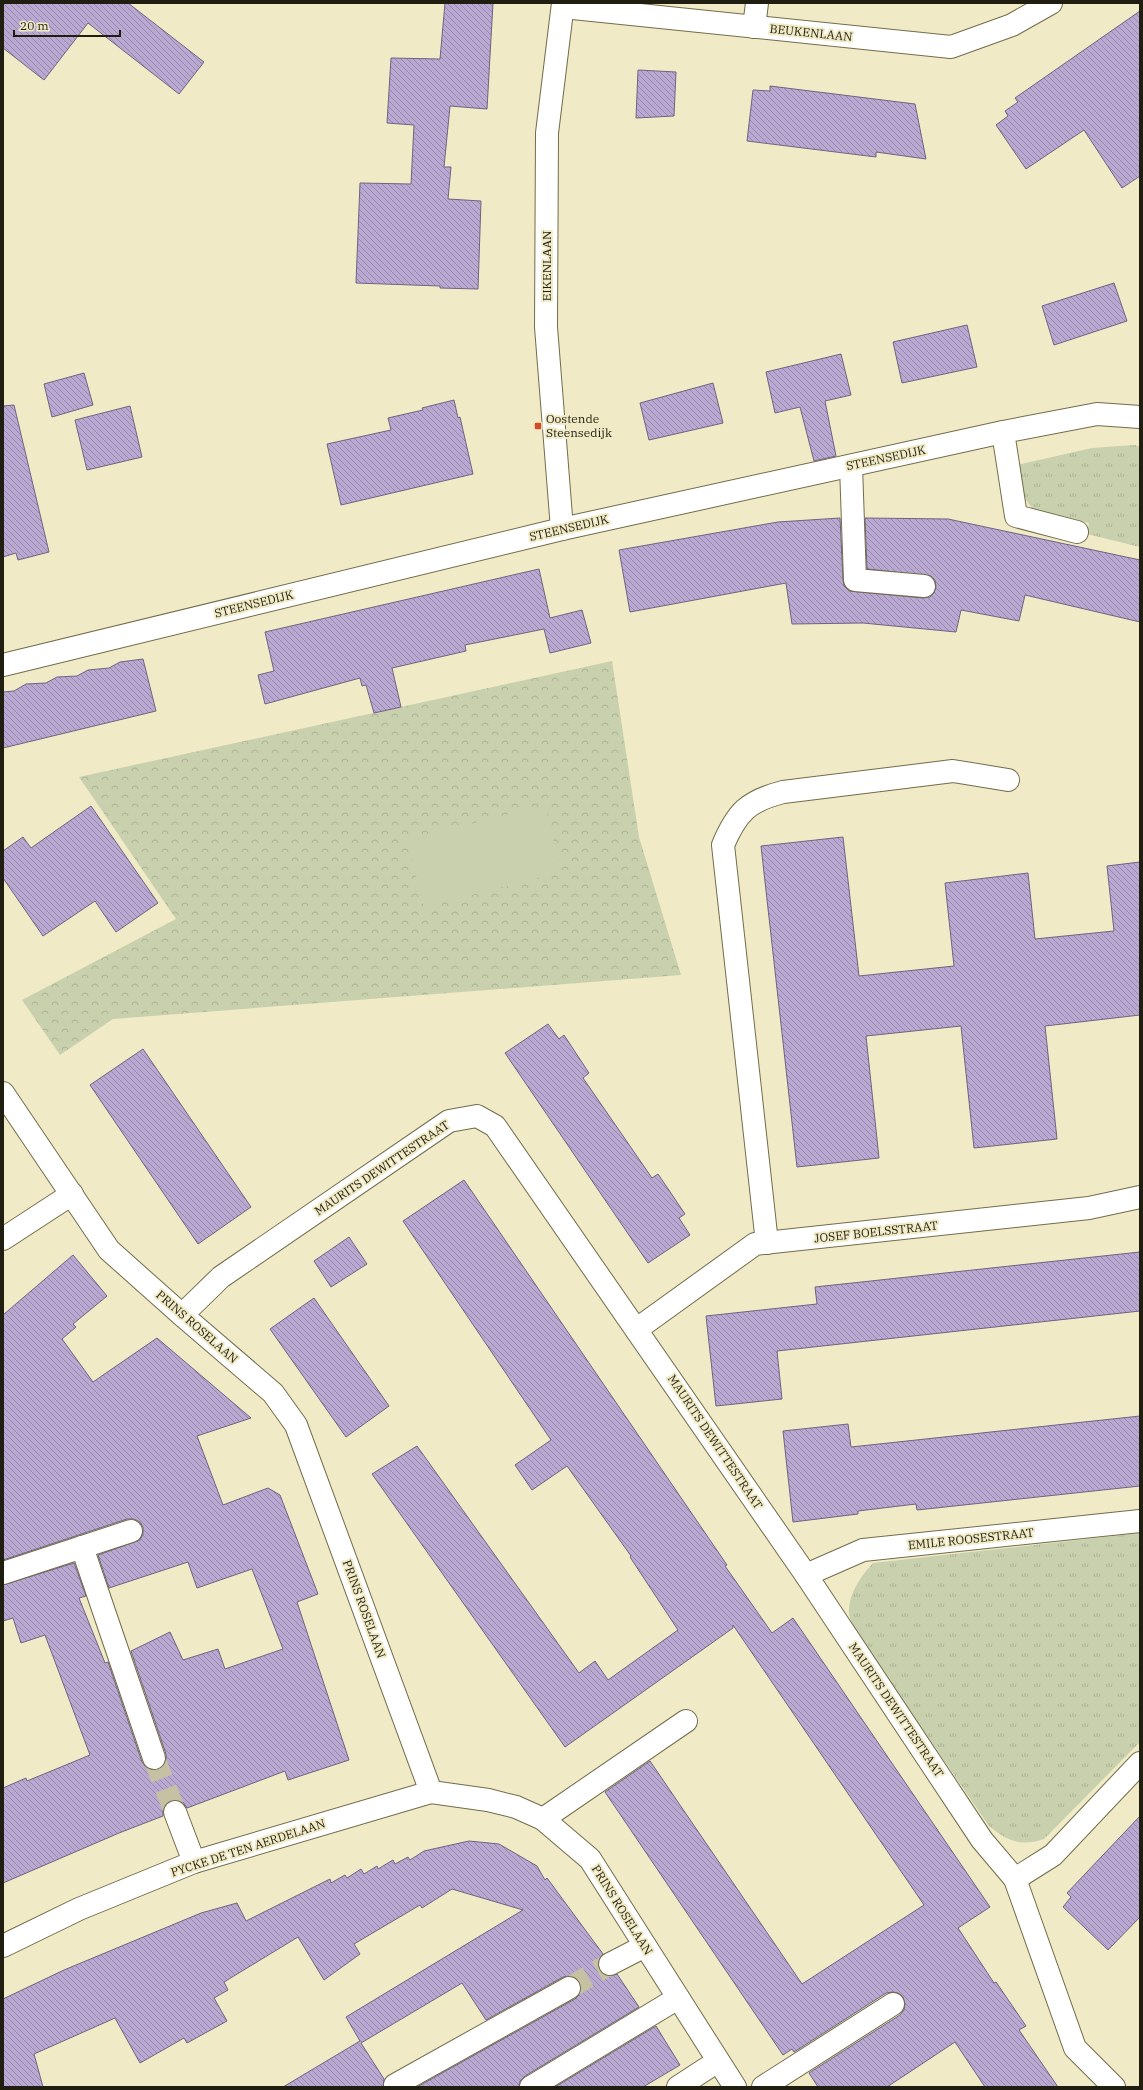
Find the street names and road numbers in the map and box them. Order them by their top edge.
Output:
street label: BEUKENLAAN [769,21,853,44]
street label: EIKENLAAN [539,231,554,301]
street label: STEENSEDIJK [845,442,927,473]
street label: STEENSEDIJK [528,511,610,544]
street label: STEENSEDIJK [213,586,295,621]
street label: MAURITS DEWITTESTRAAT [312,1117,452,1218]
street label: JOSEF BOELSSTRAAT [813,1218,939,1245]
street label: PRINS ROSELAAN [153,1287,241,1366]
street label: MAURITS DEWITTESTRAAT [665,1372,766,1512]
street label: EMILE ROOSESTRAAT [907,1524,1035,1553]
street label: PRINS ROSELAAN [340,1558,389,1660]
street label: MAURITS DEWITTESTRAAT [846,1640,947,1780]
street label: PYCKE DE TEN AERDELAAN [169,1815,327,1880]
street label: PRINS ROSELAAN [589,1862,656,1958]

